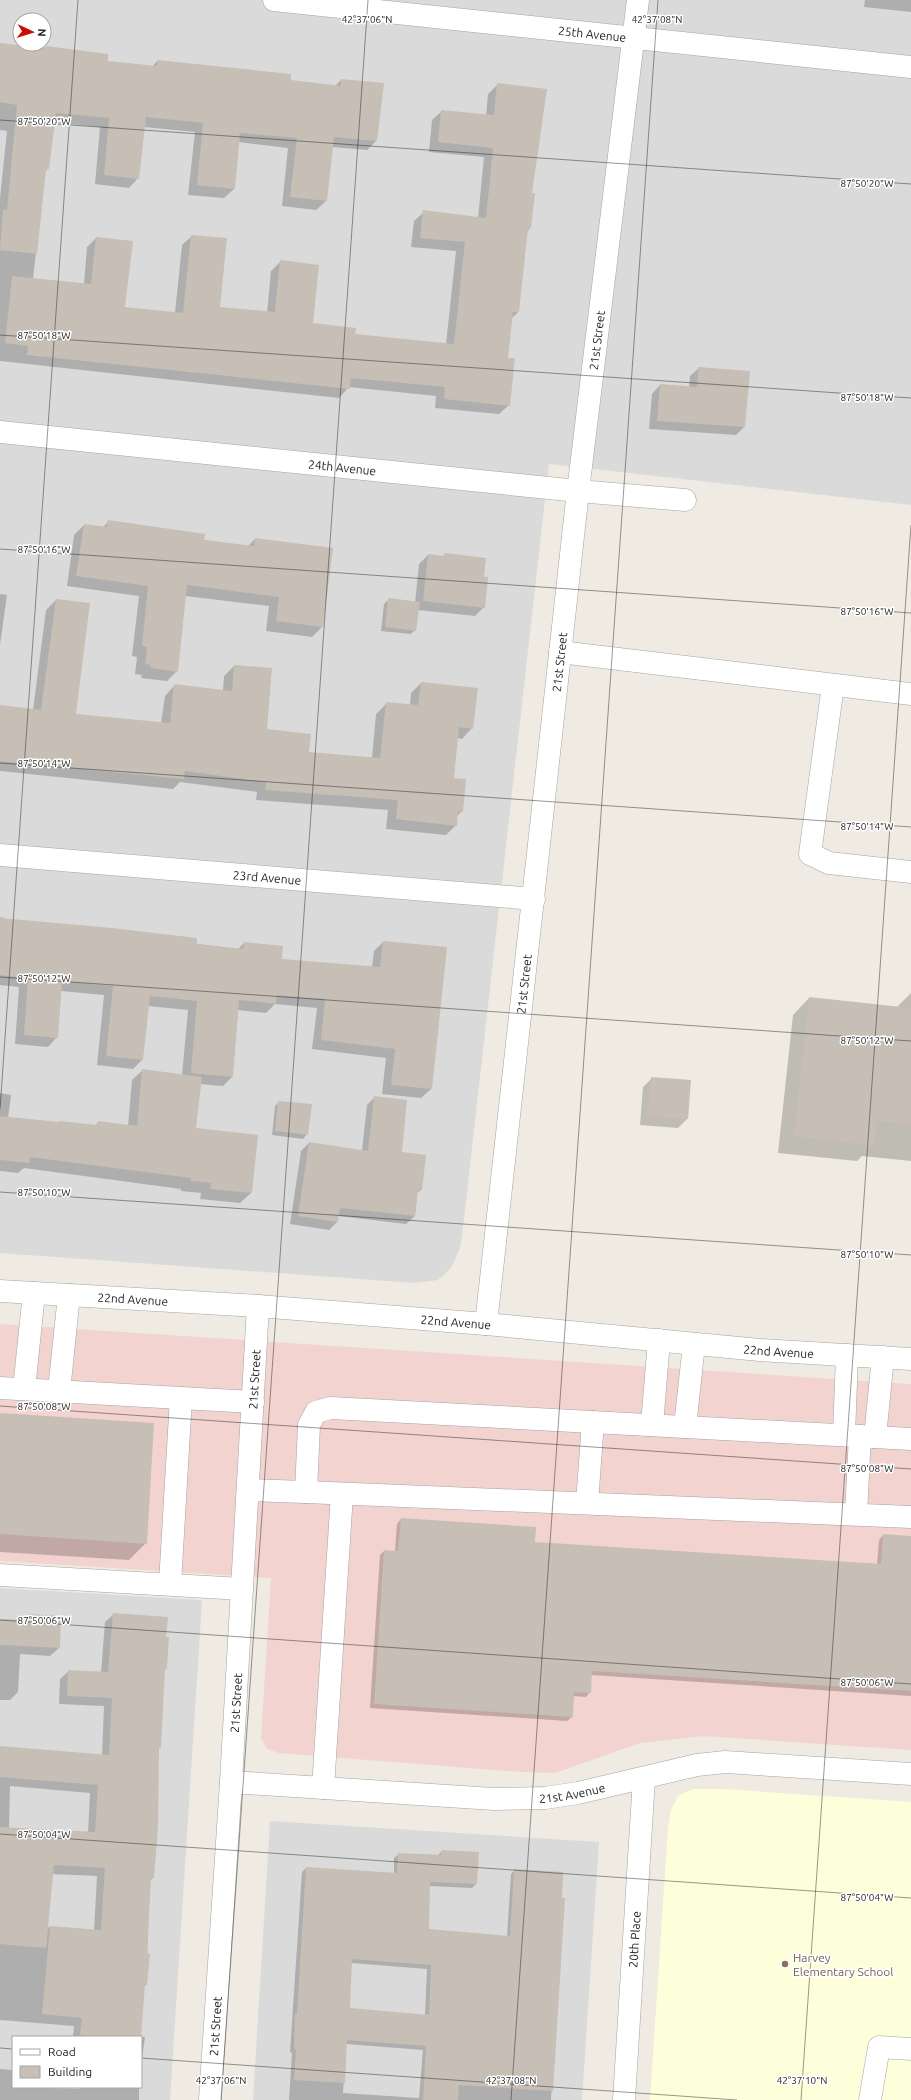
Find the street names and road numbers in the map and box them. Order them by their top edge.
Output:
street label: 25th Avenue [558,23,627,44]
street label: 21st Street [586,309,607,371]
street label: 24th Avenue [308,457,377,477]
street label: 21st Street [549,631,569,692]
street label: 23rd Avenue [232,868,302,886]
street label: 21st Street [514,953,533,1014]
street label: 22nd Avenue [97,1290,168,1307]
street label: 22nd Avenue [420,1312,492,1331]
street label: 22nd Avenue [743,1342,814,1360]
street label: 21st Street [246,1349,262,1410]
street label: 21st Street [227,1672,244,1733]
street label: 21st Avenue [539,1780,606,1805]
street label: 20th Place [626,1911,642,1968]
street label: 21st Street [206,1996,223,2056]

